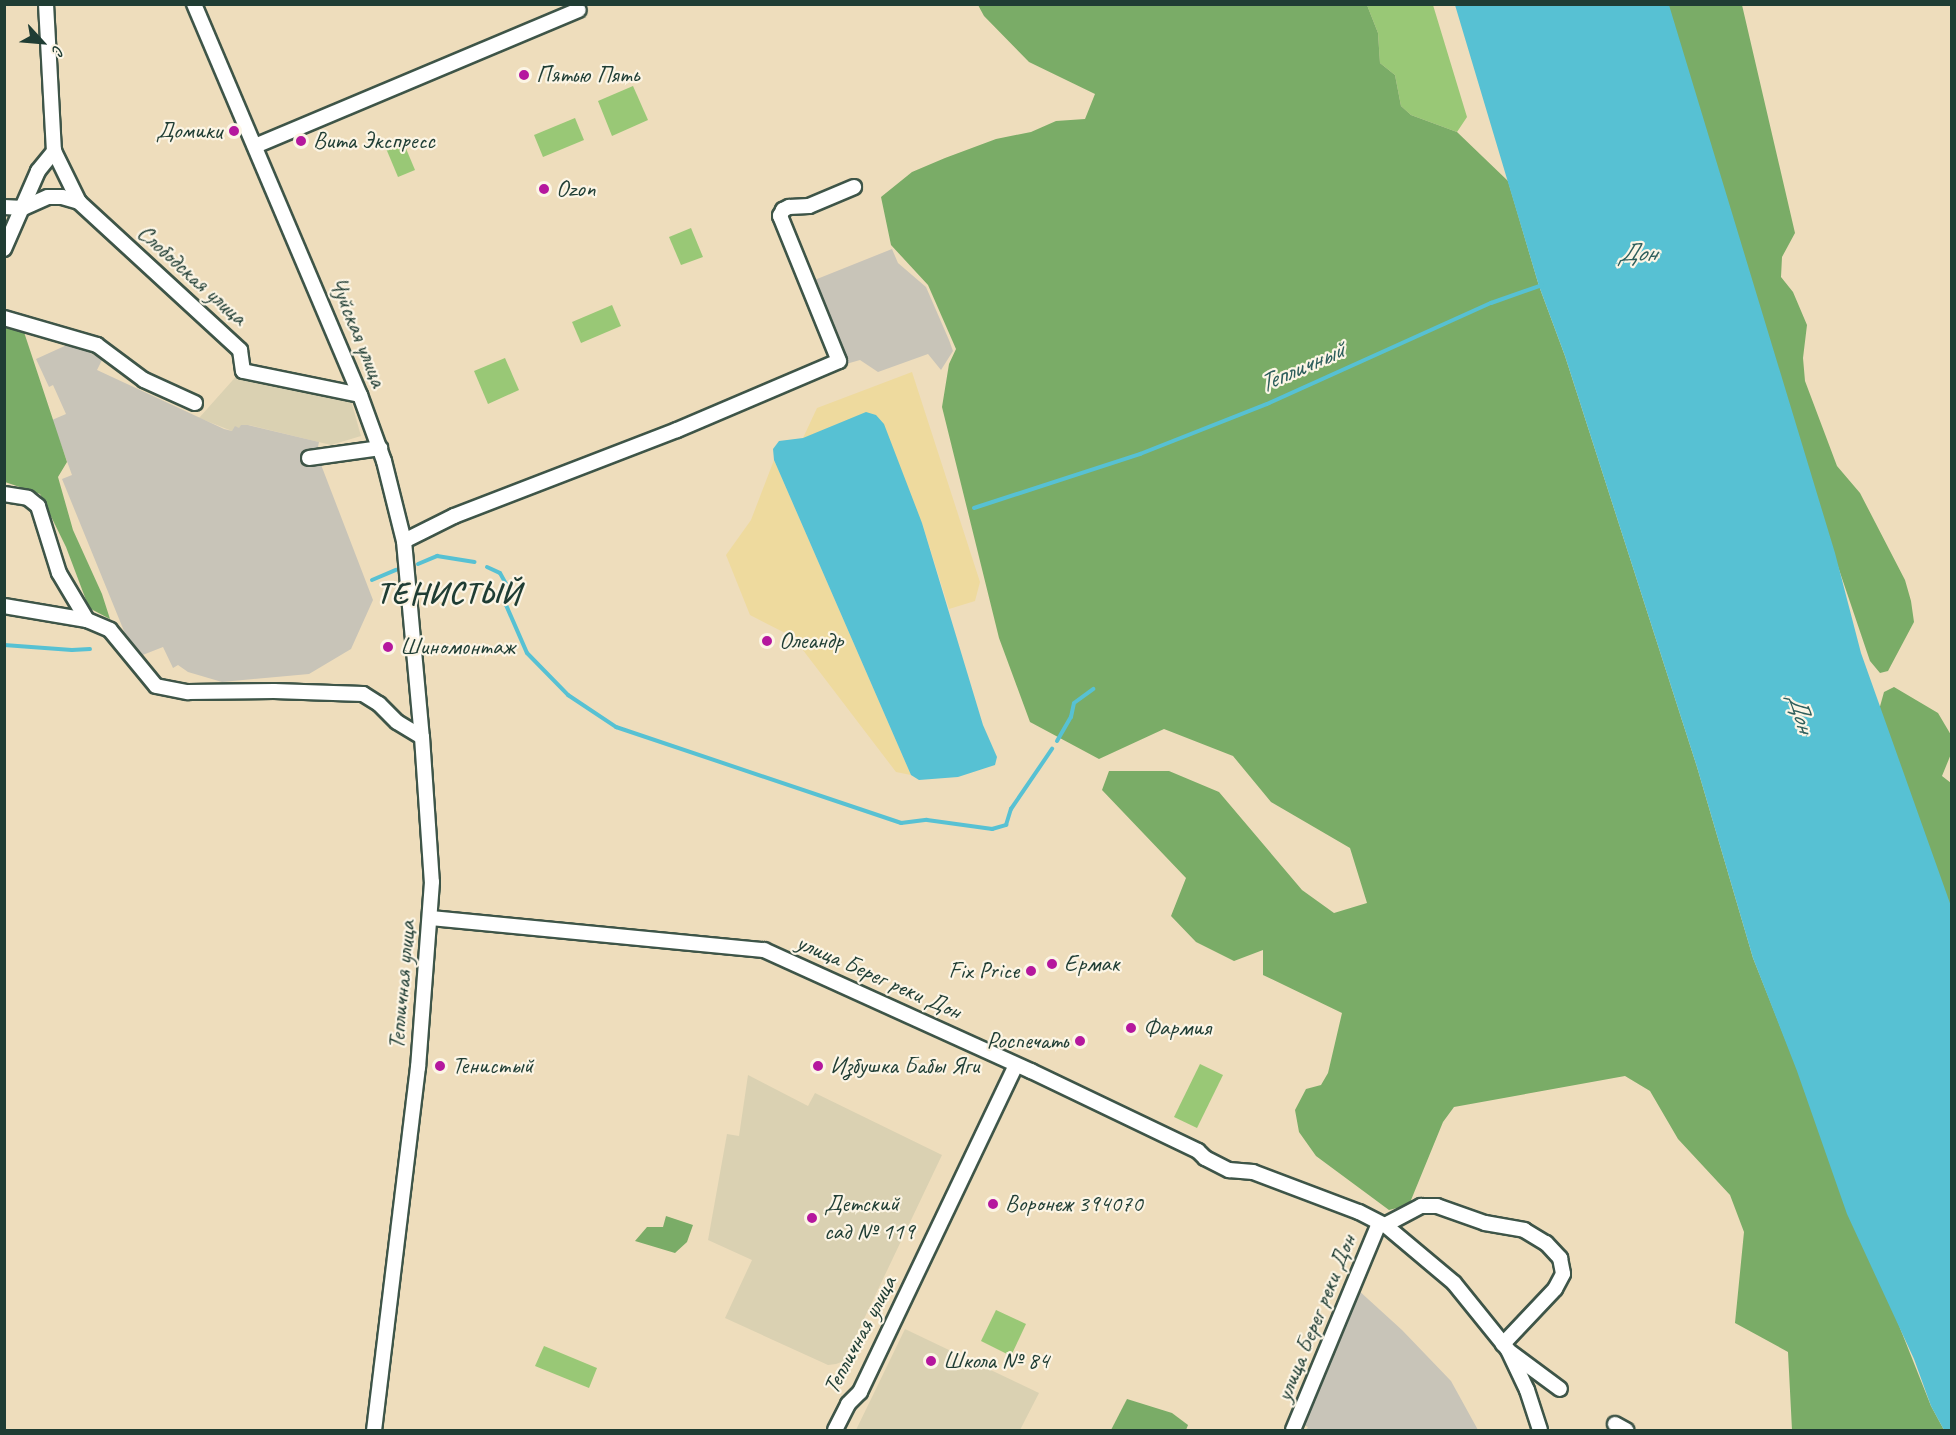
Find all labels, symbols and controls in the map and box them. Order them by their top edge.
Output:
north arrow [12,12,72,72]
text: С [47,42,69,58]
place label: Пятью Пять [536,61,638,89]
marker: Пятью Пять [517,68,531,82]
place label: Домики [156,117,222,145]
marker: Домики [227,124,241,138]
place label: Вита Экспресс [313,127,434,155]
marker: Вита Экспресс [294,134,308,148]
place label: Ozon [556,175,595,203]
marker: Ozon [537,182,551,196]
street label: Слободская улица [131,218,253,332]
water label: Дон [1618,237,1656,269]
street label: Чуйская улица [323,272,393,392]
water label: Тепличный [1253,334,1349,400]
district label: ТЕНИСТЫЙ [374,575,524,611]
place label: Олеандр [779,627,843,655]
place label: Шиномонтаж [400,633,515,661]
marker: Олеандр [760,634,774,648]
marker: Шиномонтаж [381,640,395,654]
water label: Дон [1781,690,1821,736]
street label: Тепличная улица [382,918,422,1052]
street label: улица Берег реки Дон [791,927,967,1027]
place label: Ермак [1064,950,1119,978]
place label: Fix Price [949,957,1019,985]
marker: Ермак [1045,957,1059,971]
marker: Fix Price [1024,964,1038,978]
place label: Фармия [1143,1014,1211,1042]
marker: Фармия [1124,1021,1138,1035]
place label: Роспечать [986,1027,1068,1055]
marker: Роспечать [1073,1034,1087,1048]
place label: Тенистый [452,1052,533,1080]
place label: Избушка Бабы Яги [830,1052,980,1080]
marker: Тенистый [433,1059,447,1073]
marker: Избушка Бабы Яги [811,1059,825,1073]
place label: Детский сад № 119 [824,1190,914,1246]
place label: Воронеж 394070 [1005,1190,1143,1218]
marker: Воронеж 394070 [986,1197,1000,1211]
marker: Детский сад № 119 [805,1211,819,1225]
street label: улица Берег реки Дон [1269,1230,1363,1406]
street label: Тепличная улица [816,1270,904,1400]
place label: Школа № 84 [943,1347,1049,1375]
marker: Школа № 84 [924,1354,938,1368]

